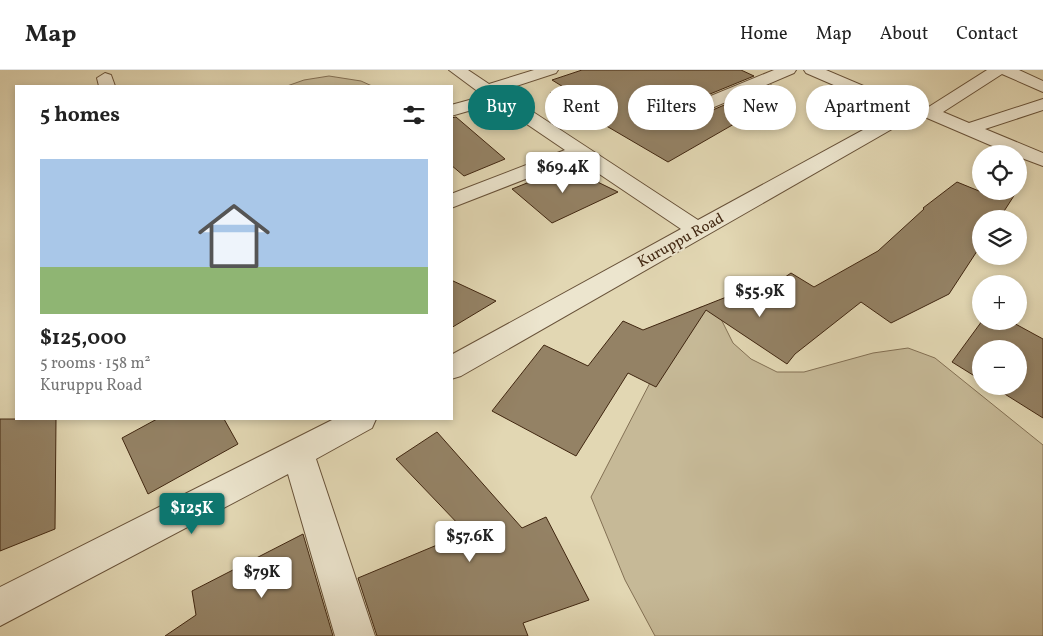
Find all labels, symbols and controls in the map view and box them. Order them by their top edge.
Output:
text: Map [25,18,76,52]
text: Home [740,22,788,47]
text: Map [816,22,852,47]
text: About [880,22,928,47]
text: Contact [956,22,1018,47]
chip: Buy [468,85,535,130]
chip: Rent [545,85,618,130]
chip: Filters [628,85,714,130]
chip: New [724,85,796,130]
chip: Apartment [806,85,929,130]
text: 5 homes [40,101,120,130]
icon: filters [400,101,428,129]
map controls [972,145,1027,395]
button: locate [972,145,1027,200]
pin: $69.4K [522,152,604,194]
text: $69.4K [537,157,589,179]
icon: home [189,191,279,281]
street label: Kuruppu Road [634,209,728,273]
button: layers [972,210,1027,265]
button: + [972,275,1027,330]
pin: $55.9K [719,276,801,318]
text: $55.9K [735,281,785,303]
text: $125,000 [40,324,126,353]
button: − [972,340,1027,395]
text: 5 rooms · 158 m² [40,353,150,375]
text: Kuruppu Road [40,375,142,397]
pin: $125K [157,492,227,535]
text: $125K [171,498,213,520]
pin: $57.6K [429,520,511,563]
text: $57.6K [446,526,494,548]
pin: $79K [232,556,292,599]
text: $79K [244,562,280,584]

